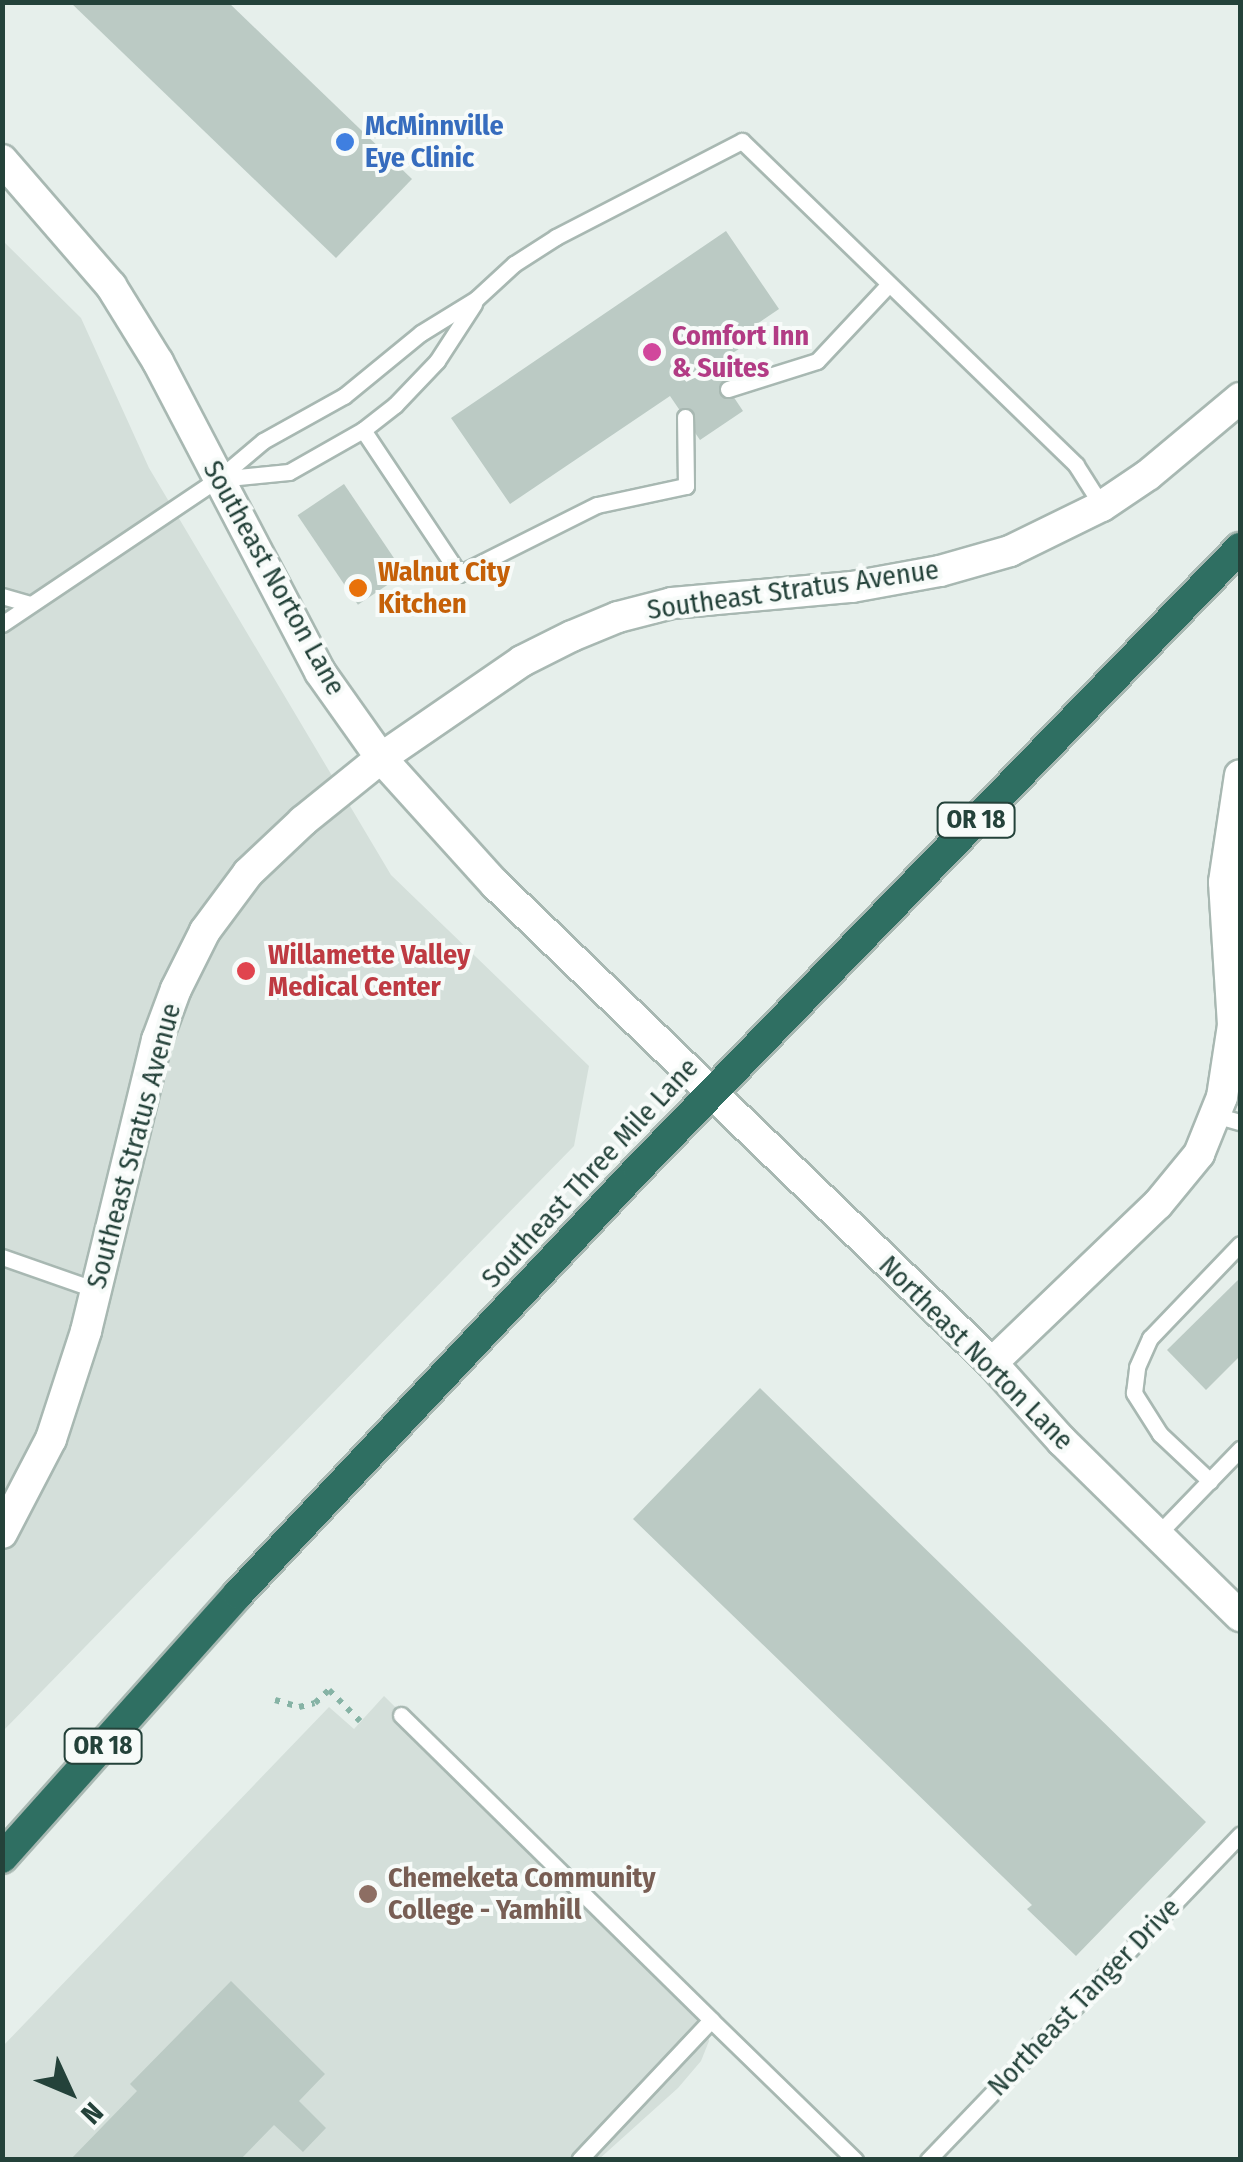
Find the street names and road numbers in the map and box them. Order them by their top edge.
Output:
street label: Southeast Norton Lane [196,455,352,701]
street label: Southeast Stratus Avenue [645,553,941,627]
road number: OR 18 [936,800,1016,840]
street label: Southeast Stratus Avenue [80,1000,188,1292]
street label: Southeast Three Mile Lane [475,1051,705,1295]
street label: Northeast Norton Lane [872,1249,1080,1457]
road number: OR 18 [63,1726,143,1766]
street label: Northeast Tanger Drive [981,1891,1187,2103]

